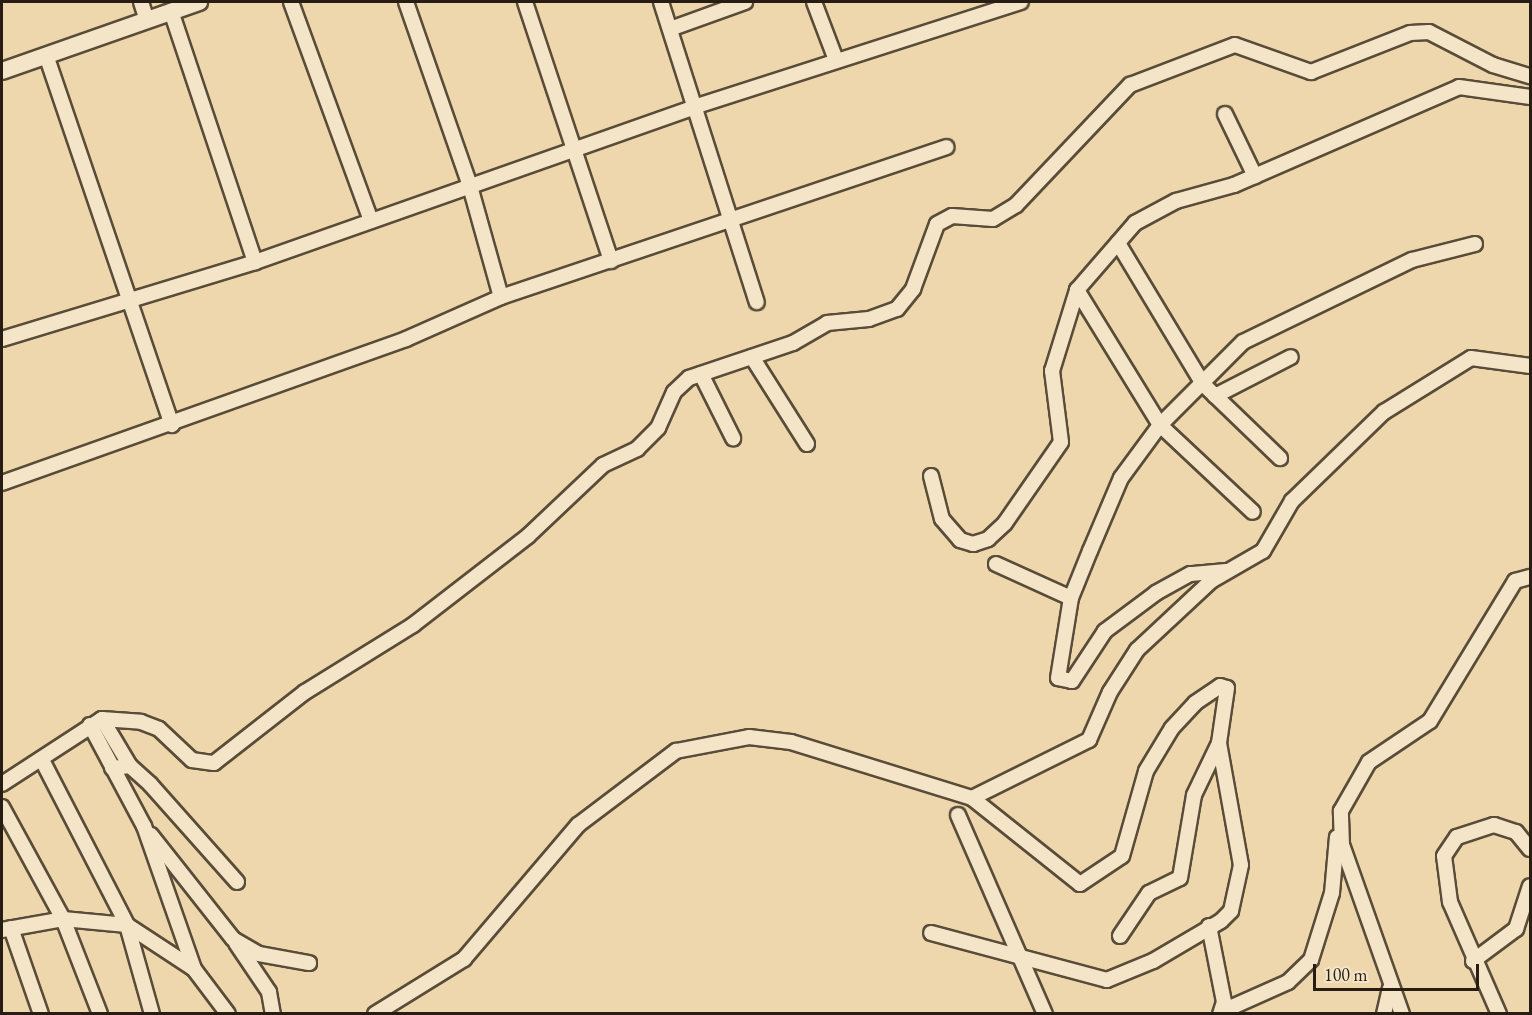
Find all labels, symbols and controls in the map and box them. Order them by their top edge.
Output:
scale bar [1316,952,1482,990]
text: 100 m [1324,963,1368,986]

